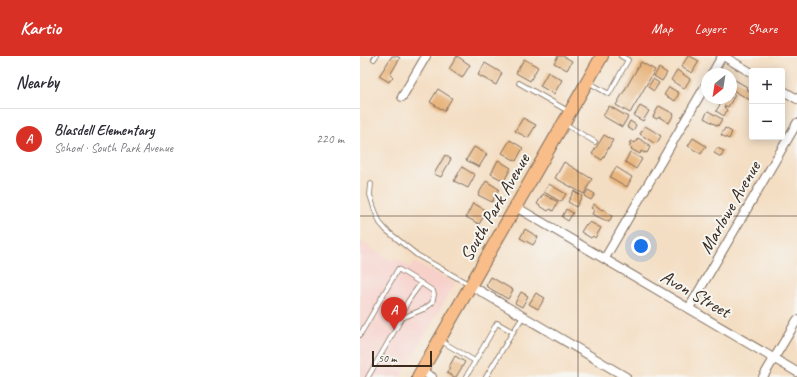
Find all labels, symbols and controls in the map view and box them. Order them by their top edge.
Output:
text: Kartio [20,16,61,40]
text: Map [651,20,673,37]
text: Layers [695,20,726,37]
text: Share [748,20,777,37]
north arrow [701,68,737,104]
map controls [749,68,785,140]
button: + [749,68,785,104]
text: Nearby [16,72,59,93]
button: − [749,104,785,140]
text: Blasdell Elementary [54,121,154,140]
text: A [26,131,32,147]
text: 220 m [316,131,344,147]
text: School · South Park Avenue [54,140,173,156]
street label: South Park Avenue [454,148,536,266]
street label: Marlowe Avenue [694,155,767,258]
your location [631,236,651,256]
street label: Avon Street [656,264,736,324]
pin: A [381,297,407,330]
scale bar [372,349,432,368]
text: 50 m [378,351,397,365]

